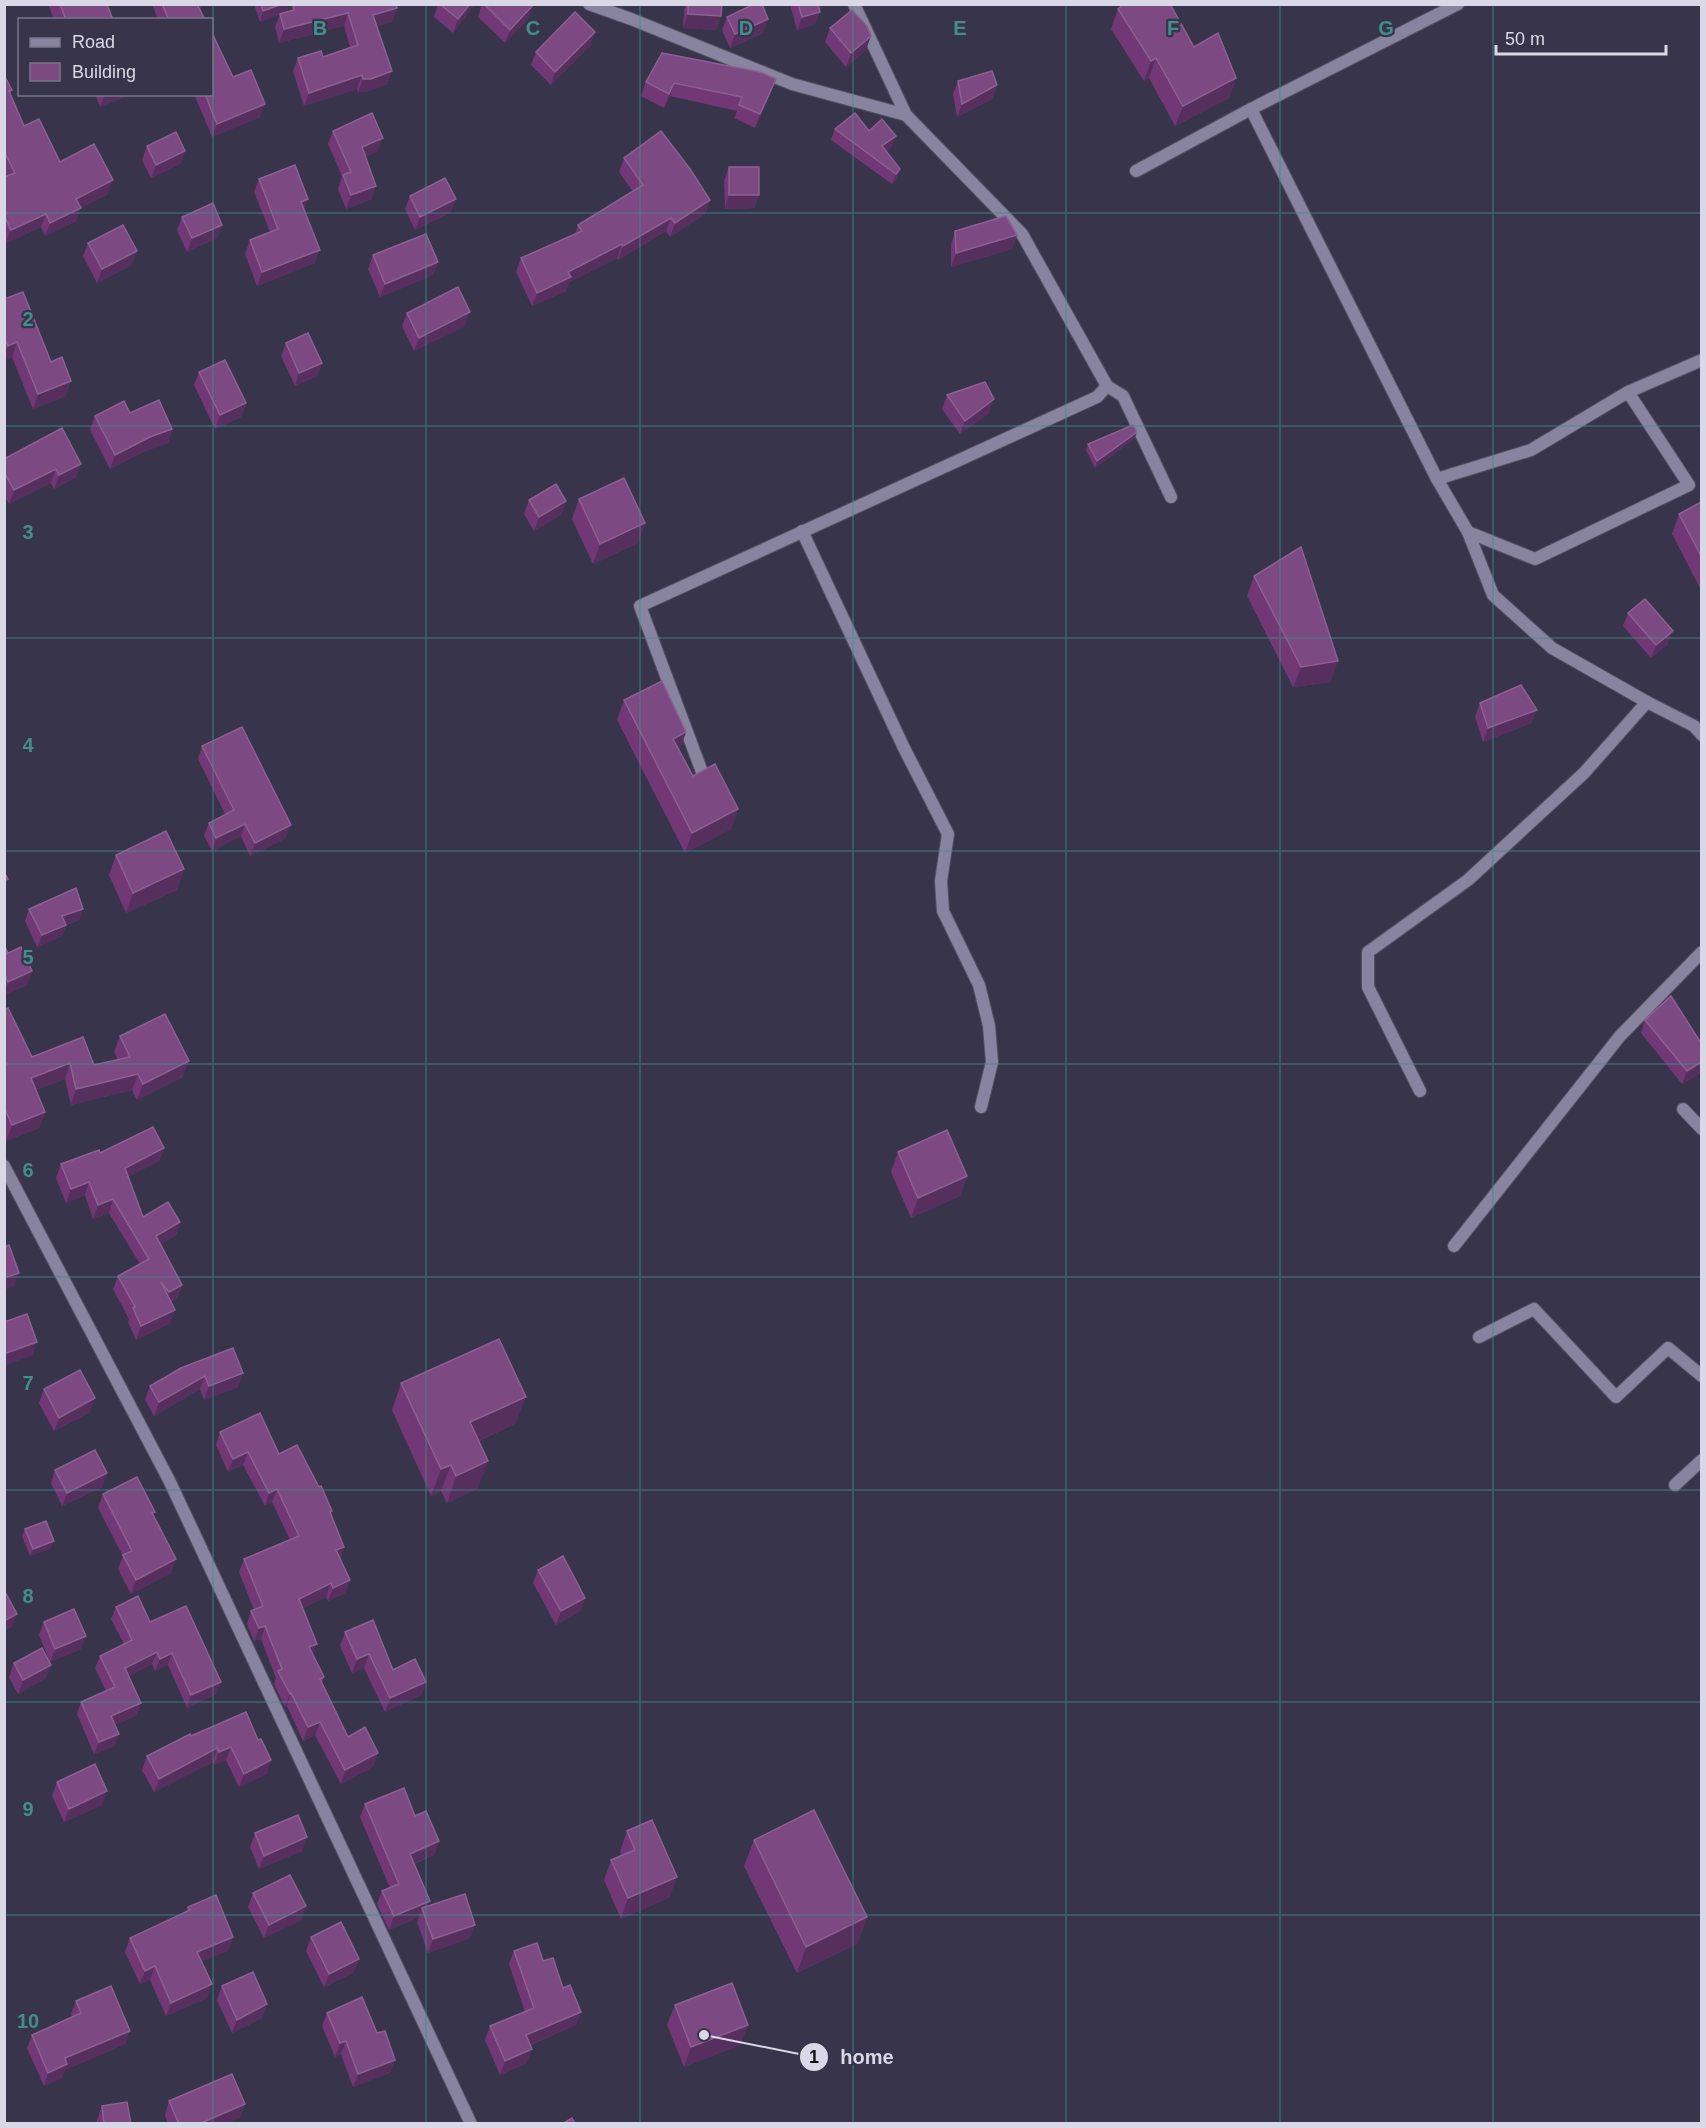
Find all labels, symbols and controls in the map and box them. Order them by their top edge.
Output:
text: B [313,17,327,39]
text: C [526,17,540,39]
text: D [739,17,753,39]
text: E [953,17,967,39]
text: F [1167,17,1179,39]
text: G [1378,17,1394,39]
legend [18,18,213,96]
scale bar [1496,18,1666,56]
text: 50 m [1505,29,1545,49]
text: Road [72,32,115,52]
text: Building [72,62,136,82]
text: 2 [22,308,34,330]
text: 3 [22,521,34,543]
text: 4 [22,734,34,756]
text: 5 [22,946,34,968]
text: 6 [22,1159,34,1181]
text: 7 [22,1372,34,1394]
text: 8 [22,1585,34,1607]
text: 9 [22,1798,34,1820]
text: 10 [17,2010,39,2032]
callout: home [799,2038,906,2076]
text: home [840,2046,894,2068]
text: 1 [809,2047,819,2067]

